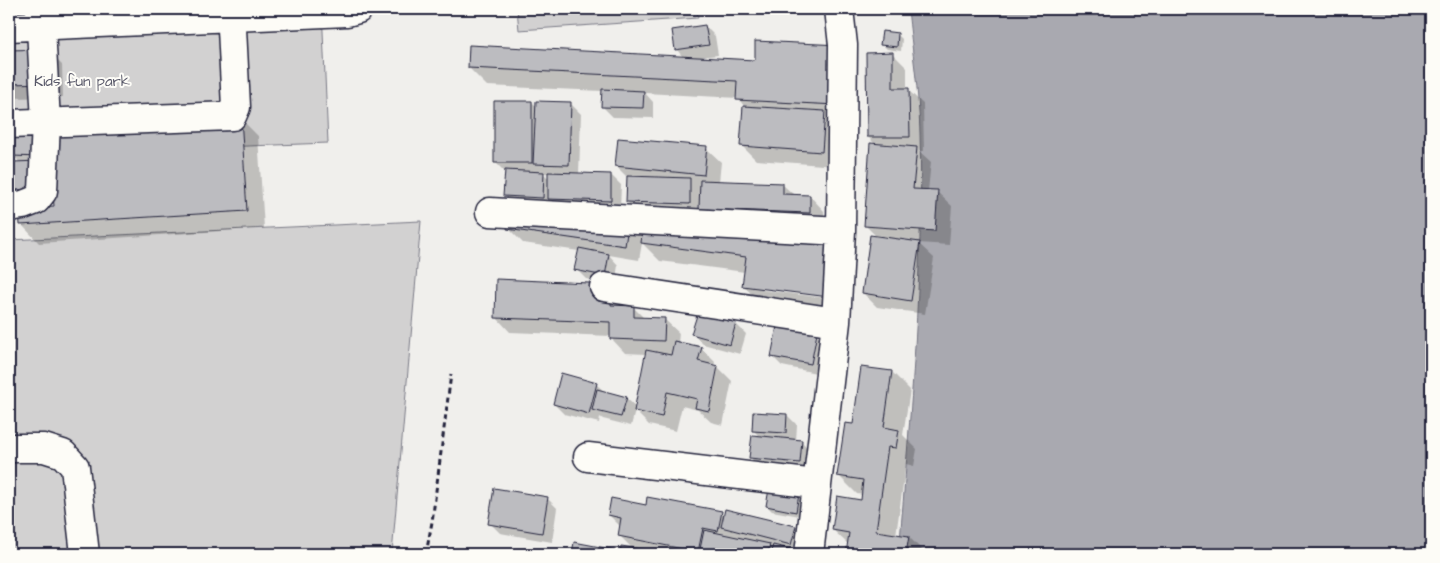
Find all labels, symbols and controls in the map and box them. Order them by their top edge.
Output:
park label: Kids fun park [34,71,130,92]

